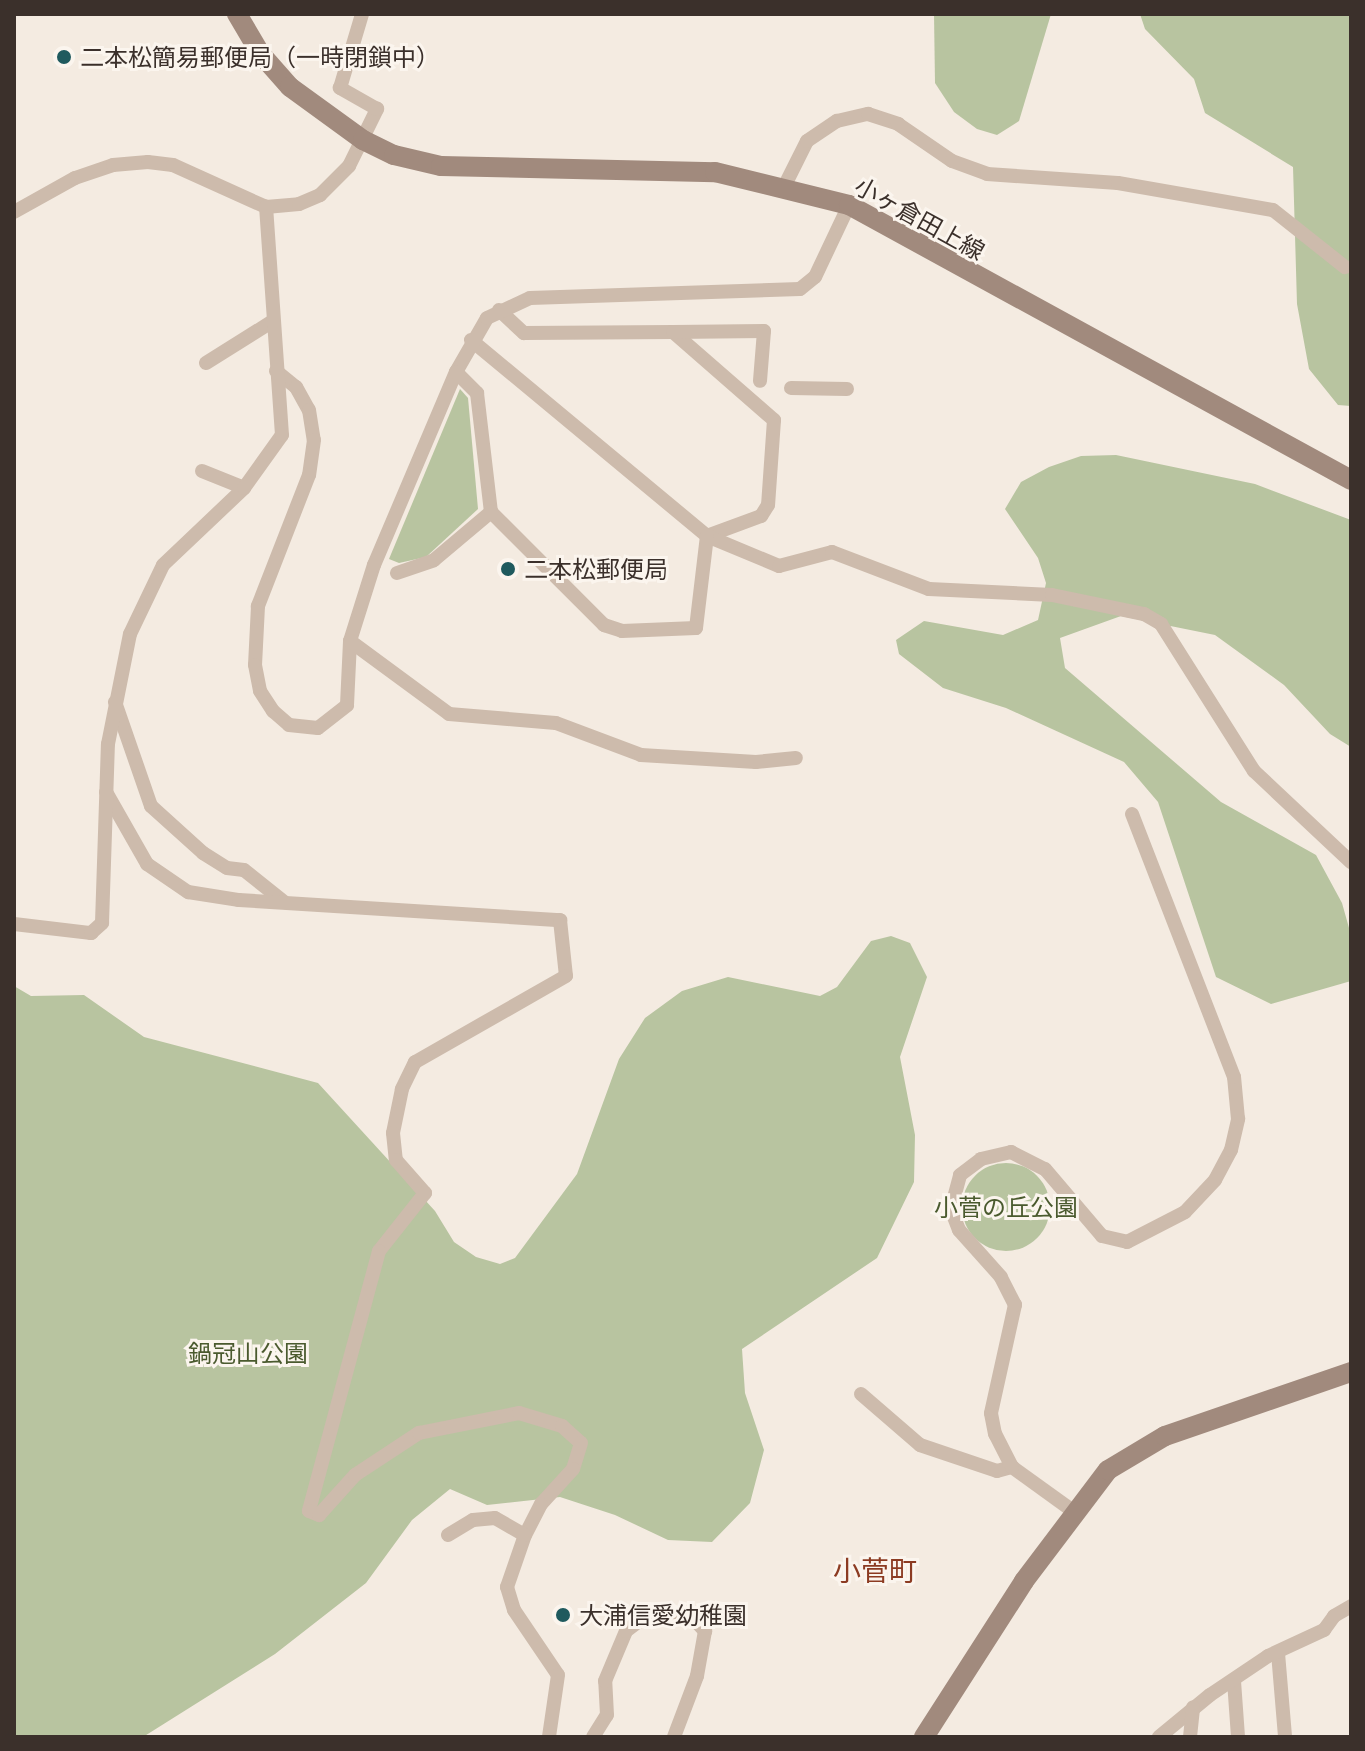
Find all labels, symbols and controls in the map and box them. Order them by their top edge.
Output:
place label: 二本松簡易郵便局（一時閉鎖中） [80,43,440,71]
marker: 二本松簡易郵便局（一時閉鎖中） [55,48,73,66]
street label: 小ヶ倉田上線 [850,170,990,266]
place label: 二本松郵便局 [524,555,668,583]
marker: 二本松郵便局 [499,560,517,578]
park label: 小菅の丘公園 [934,1193,1078,1221]
park label: 鍋冠山公園 [188,1339,308,1367]
district label: 小菅町 [833,1553,917,1587]
place label: 大浦信愛幼稚園 [579,1601,747,1629]
marker: 大浦信愛幼稚園 [554,1606,572,1624]

